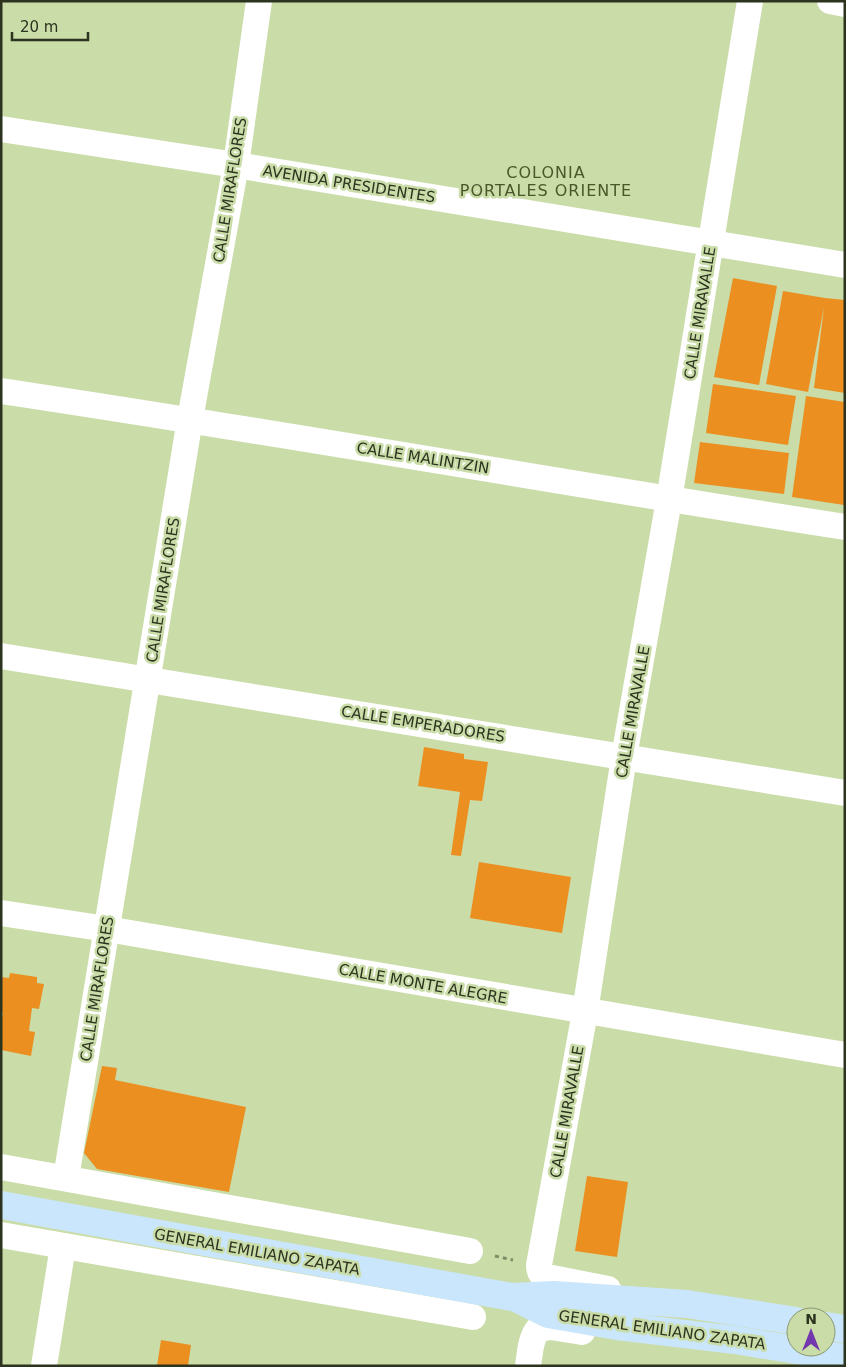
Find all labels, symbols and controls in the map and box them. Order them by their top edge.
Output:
scale bar [12,10,89,42]
text: 20 m [20,18,58,36]
street label: CALLE MIRAFLORES [210,116,250,264]
street label: AVENIDA PRESIDENTES [262,161,436,207]
district label: COLONIA PORTALES ORIENTE [460,163,632,200]
street label: CALLE MIRAVALLE [681,245,719,381]
street label: CALLE MALINTZIN [355,439,491,477]
street label: CALLE MIRAFLORES [143,516,183,664]
street label: CALLE MIRAVALLE [613,644,653,780]
street label: CALLE EMPERADORES [340,702,506,746]
street label: CALLE MIRAFLORES [77,915,117,1063]
street label: CALLE MONTE ALEGRE [337,960,509,1008]
street label: CALLE MIRAVALLE [547,1044,587,1180]
street label: GENERAL EMILIANO ZAPATA [153,1225,362,1279]
street label: GENERAL EMILIANO ZAPATA [557,1307,767,1354]
north arrow [786,1307,836,1357]
text: N [805,1311,817,1327]

